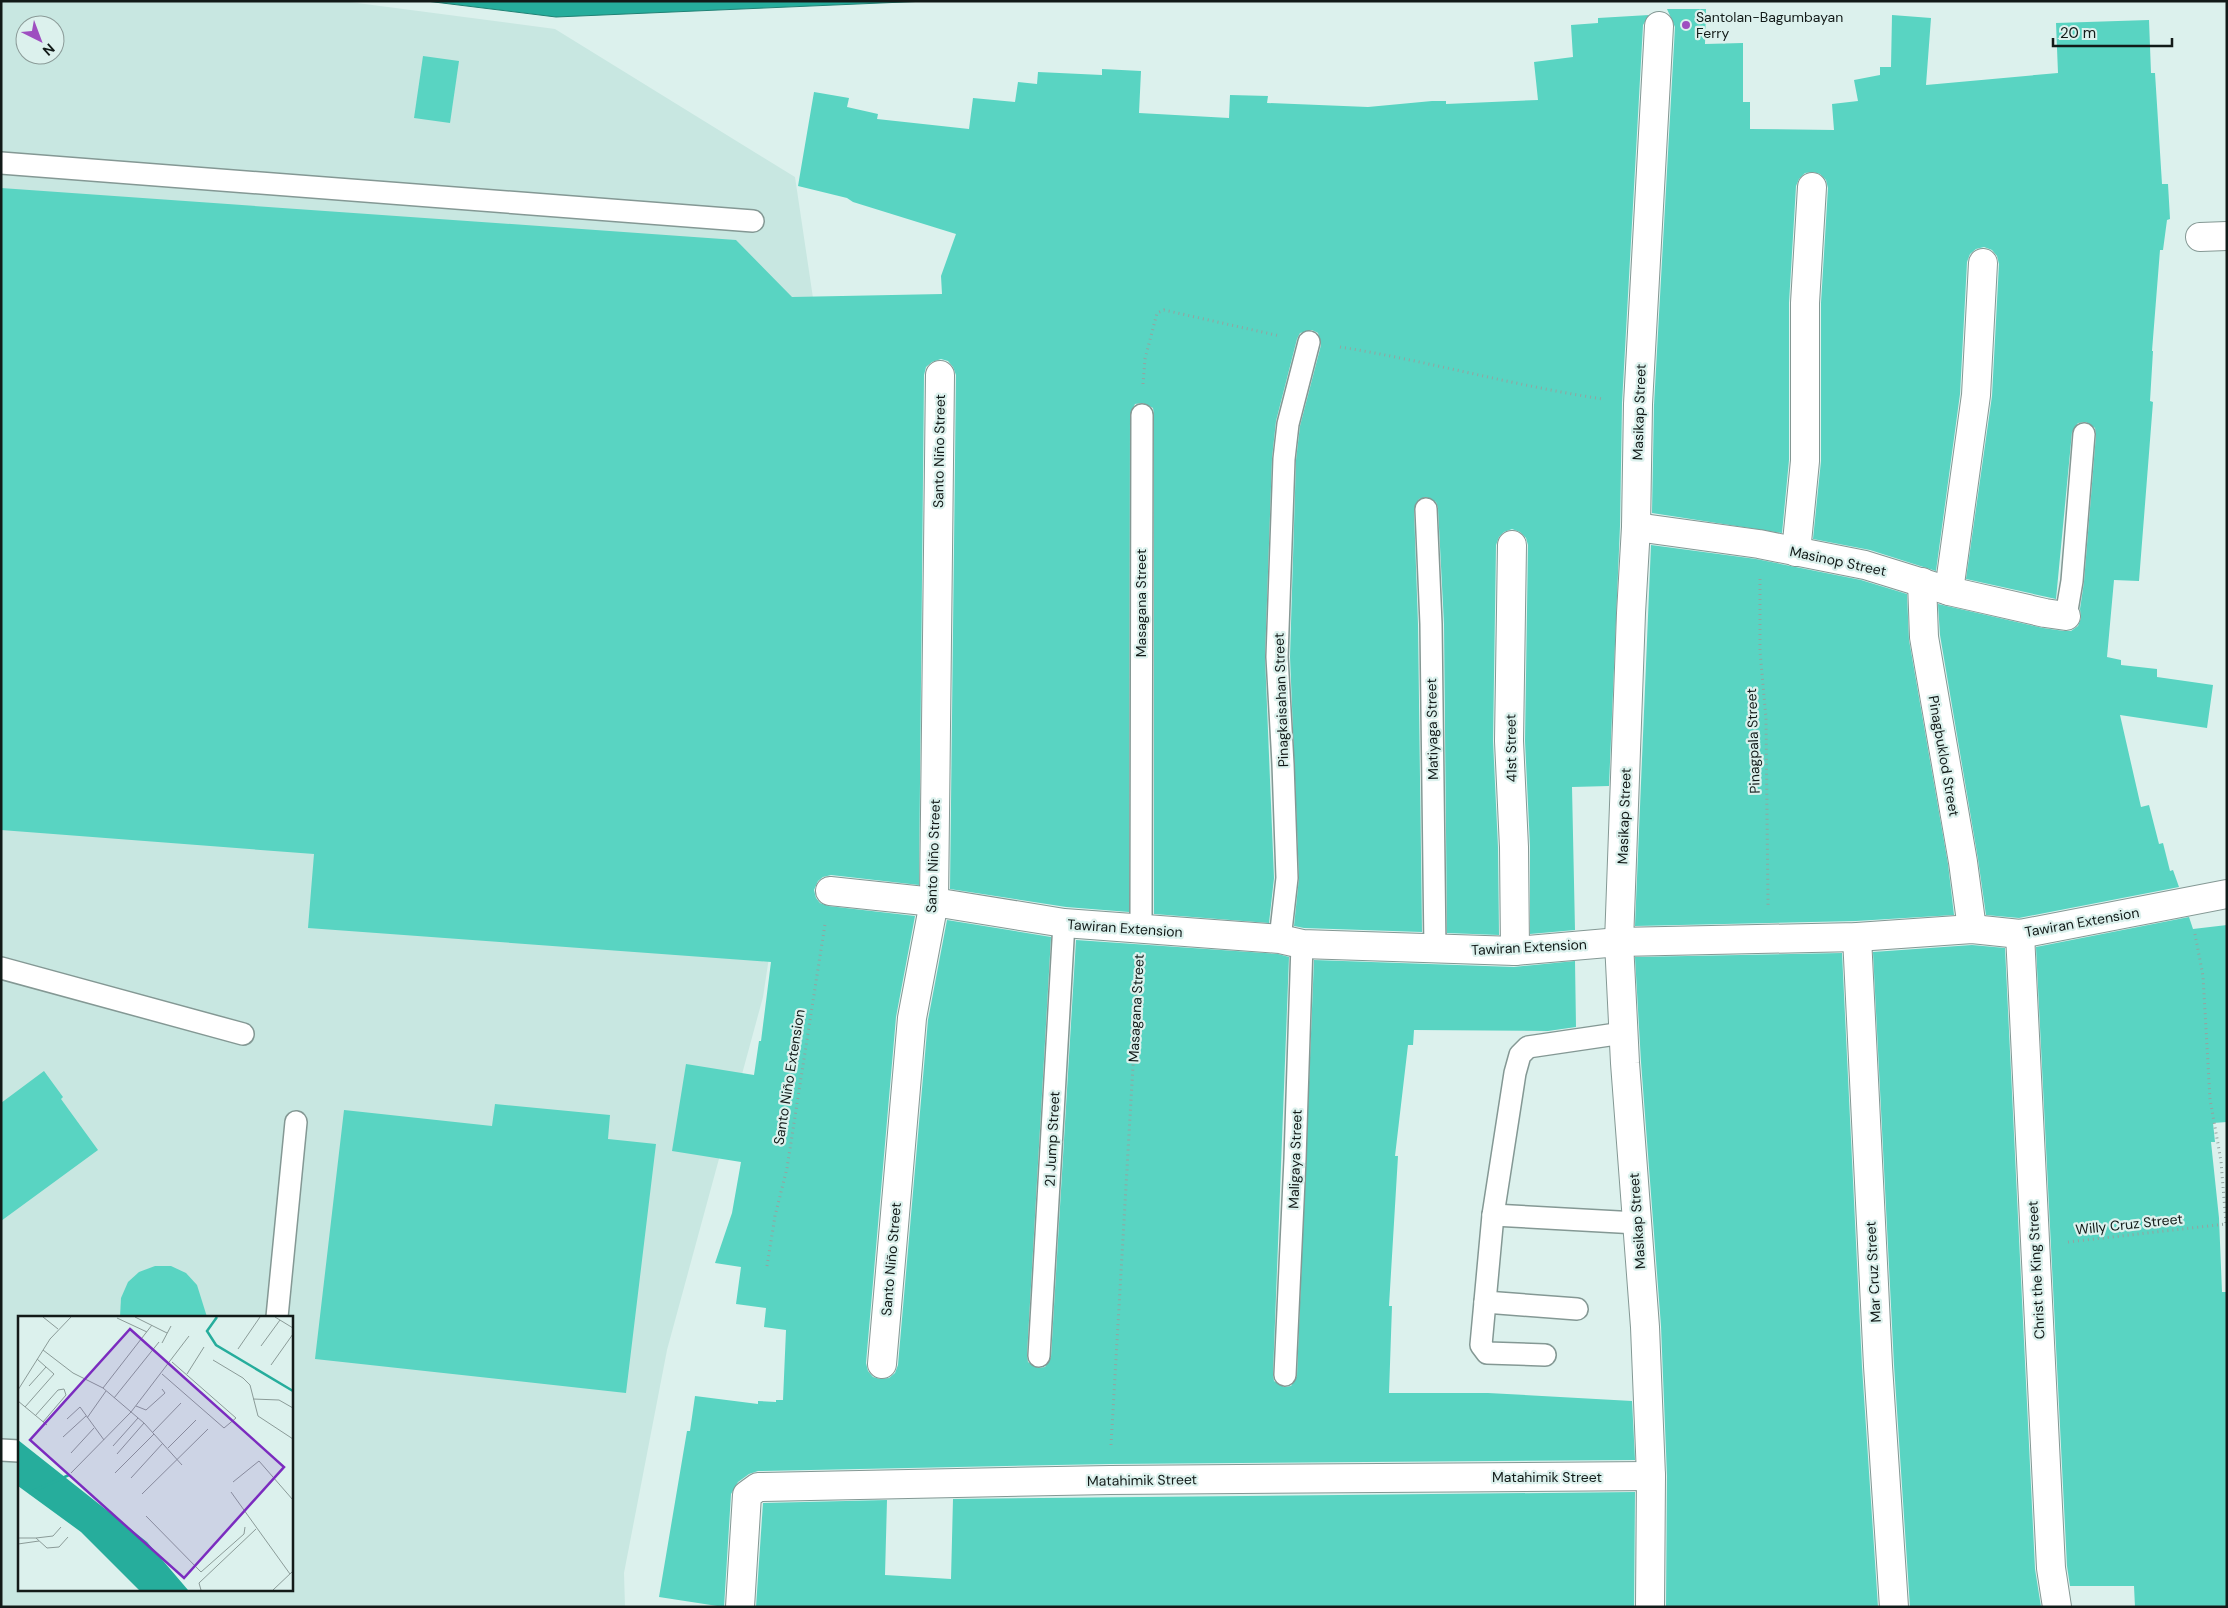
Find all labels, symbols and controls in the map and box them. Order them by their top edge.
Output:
place label: Santolan-Bagumbayan Ferry [1696,8,1843,42]
north arrow [15,15,65,65]
scale bar [2053,15,2172,47]
marker: Santolan-Bagumbayan Ferry [1680,19,1692,31]
text: 20 m [2060,23,2096,43]
text: N [39,40,59,60]
street label: Masikap Street [1628,363,1650,461]
street label: Santo Niño Street [929,394,949,508]
street label: Masinop Street [1788,542,1888,580]
street label: Masagana Street [1132,549,1150,657]
street label: Pinagkaisahan Street [1270,632,1292,768]
street label: Matiyaga Street [1422,678,1442,780]
street label: Pinagpala Street [1742,688,1764,794]
street label: Pinagbuklod Street [1925,694,1963,818]
street label: 41st Street [1501,714,1521,782]
street label: Masikap Street [1613,767,1635,865]
street label: Santo Niño Street [922,799,944,913]
street label: Tawiran Extension [2023,903,2141,941]
street label: Tawiran Extension [1067,915,1183,941]
street label: Tawiran Extension [1471,935,1587,959]
street label: Masagana Street [1124,953,1148,1063]
street label: Santo Niño Extension [769,1008,809,1146]
street label: 21 Jump Street [1041,1091,1063,1187]
street label: Maligaya Street [1284,1109,1306,1209]
street label: Masikap Street [1625,1172,1649,1270]
street label: Christ the King Street [2023,1200,2049,1340]
street label: Santo Niño Street [877,1201,905,1317]
street label: Willy Cruz Street [2074,1209,2184,1239]
street label: Mar Cruz Street [1861,1221,1885,1323]
inset map [18,1316,292,1590]
street label: Matahimik Street [1492,1468,1602,1486]
street label: Matahimik Street [1087,1470,1197,1490]

